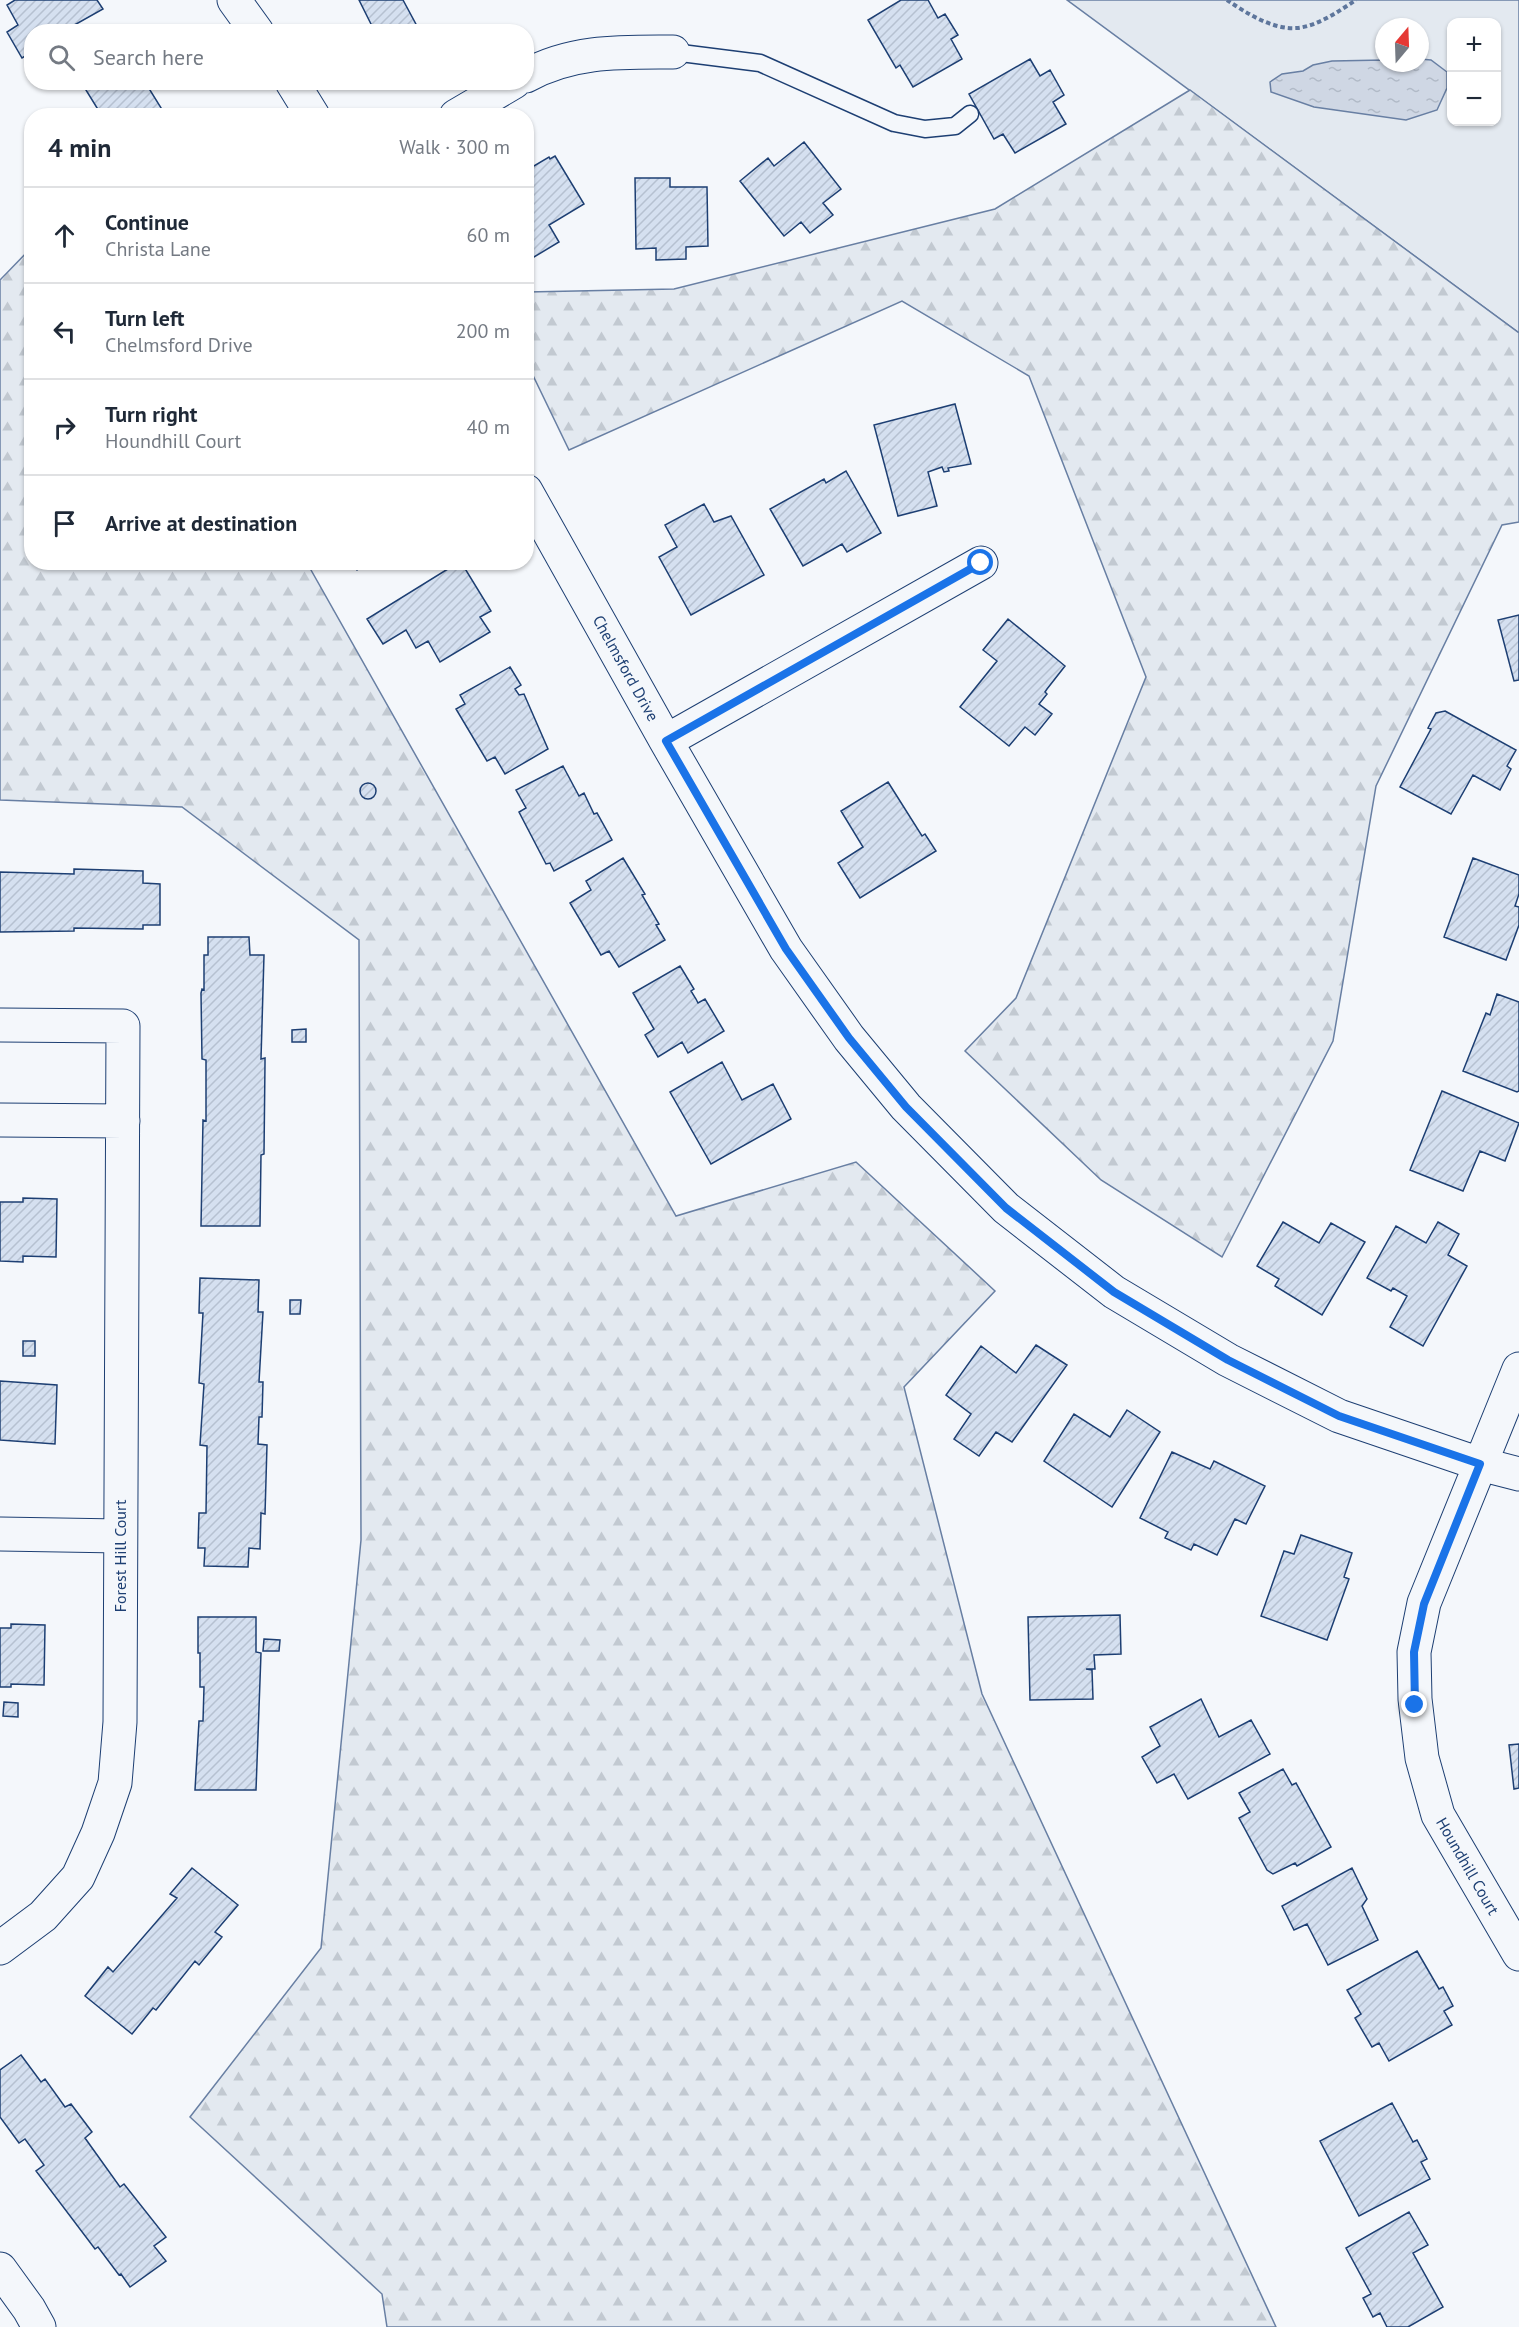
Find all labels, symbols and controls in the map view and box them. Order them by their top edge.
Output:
north arrow [1375,18,1429,72]
map controls [1447,18,1501,126]
button: + [1447,18,1501,72]
search box [24,24,534,90]
icon: search [45,41,78,74]
text: Search here [93,43,204,71]
button: − [1447,72,1501,126]
text: 4 min [48,131,111,164]
text: Walk · 300 m [399,134,510,160]
text: Continue [105,208,189,236]
icon: ahead [48,219,81,252]
text: 60 m [467,222,510,248]
text: Christa Lane [105,236,211,262]
text: Turn left [105,304,185,332]
icon: left [48,315,81,348]
text: 200 m [456,318,510,344]
text: Chelmsford Drive [105,332,253,358]
text: Turn right [105,400,197,428]
icon: right [48,411,81,444]
text: 40 m [467,414,510,440]
text: Houndhill Court [105,428,241,454]
icon: arrive [48,507,81,540]
text: Arrive at destination [105,509,297,537]
route start [967,549,993,575]
street label: Chelmsford Drive [589,612,663,724]
street label: Forest Hill Court [110,1499,130,1612]
route end [1401,1691,1427,1717]
street label: Houndhill Court [1432,1814,1504,1919]

